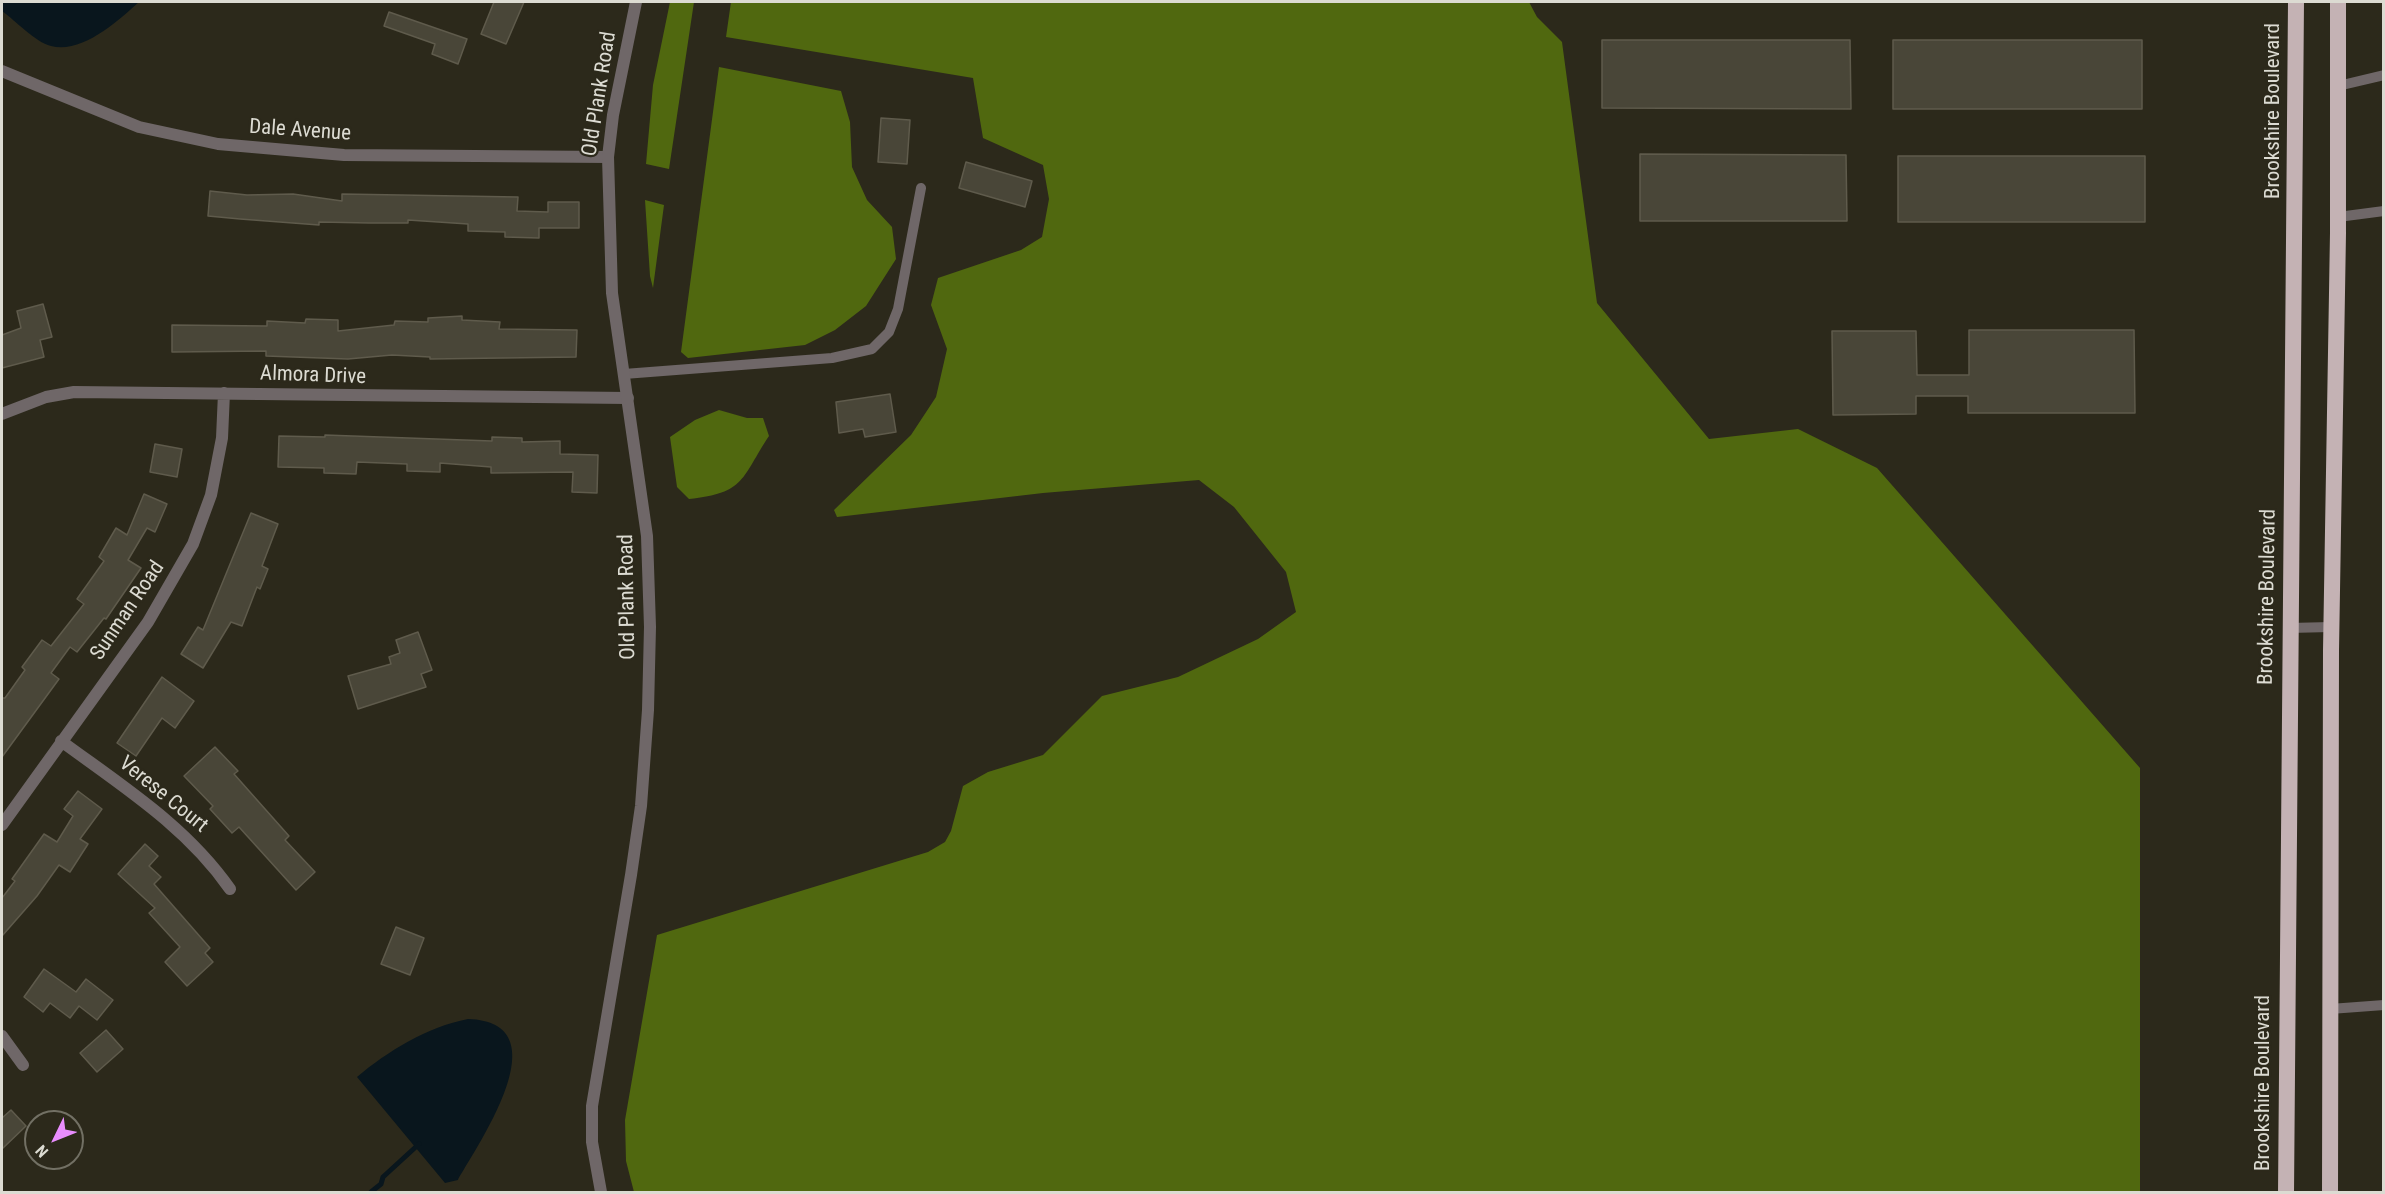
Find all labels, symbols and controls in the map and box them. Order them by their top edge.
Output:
street label: Brookshire Boulevard [2261,23,2287,199]
street label: Old Plank Road [578,30,622,158]
street label: Dale Avenue [248,115,352,147]
street label: Almora Drive [260,362,366,390]
street label: Brookshire Boulevard [2254,509,2282,685]
street label: Old Plank Road [614,534,642,660]
street label: Sunman Road [86,557,170,665]
street label: Verese Court [113,751,213,839]
street label: Brookshire Boulevard [2251,995,2277,1171]
north arrow [24,1110,84,1170]
text: N [32,1141,52,1161]

